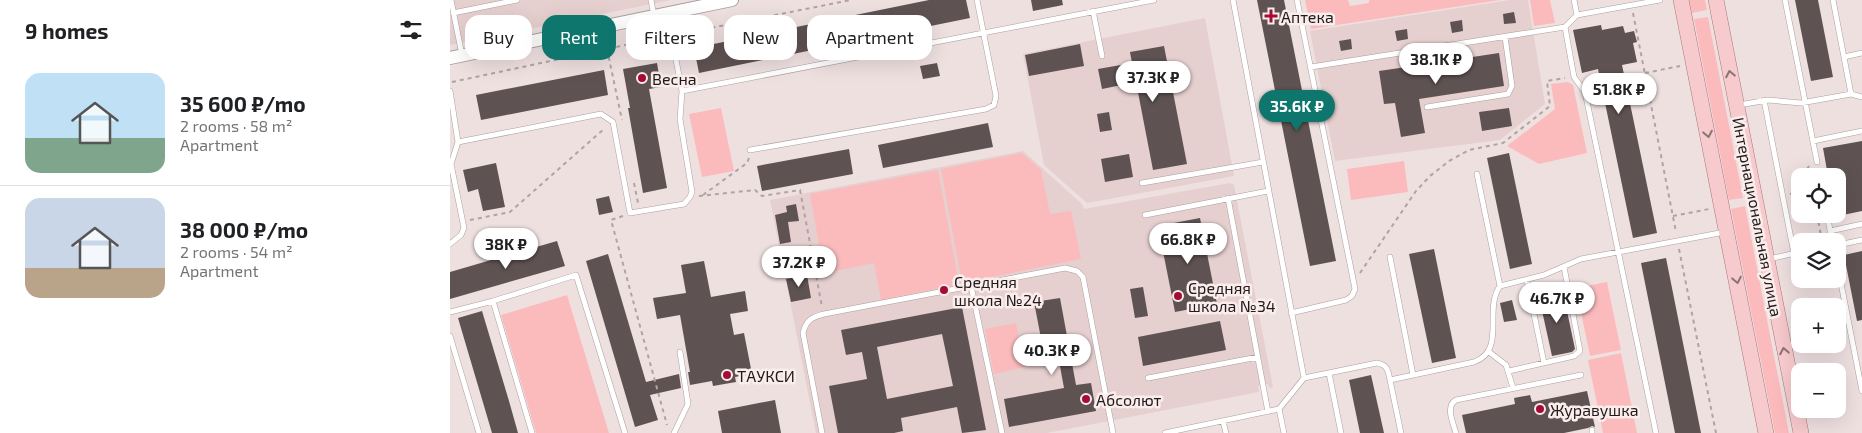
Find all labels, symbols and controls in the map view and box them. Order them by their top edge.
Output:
place label: Аптека [1281,7,1334,26]
marker: Аптека [1265,10,1277,22]
chip: Buy [465,15,532,60]
chip: Rent [542,15,616,60]
chip: Filters [626,15,714,60]
chip: New [724,15,797,60]
chip: Apartment [807,15,932,60]
icon: filters [397,16,425,44]
text: 9 homes [25,18,108,43]
pin: 38.1K ₽ [1390,42,1482,85]
text: 38.1K ₽ [1410,49,1462,68]
pin: 37.3K ₽ [1107,61,1199,103]
text: 37.3K ₽ [1127,67,1179,86]
place label: Весна [652,69,697,88]
one-way arrow [1726,70,1736,78]
marker: Весна [636,72,648,84]
pin: 51.8K ₽ [1573,72,1665,115]
text: 51.8K ₽ [1593,79,1645,98]
pin: 35.6K ₽ [1251,90,1343,132]
text: 35 600 ₽/mo [180,91,306,116]
icon: home [65,93,125,153]
text: 35.6K ₽ [1270,96,1324,115]
text: 2 rooms · 58 m² [180,116,293,135]
street label: Интернациональная улица [1728,116,1787,319]
one-way arrow [1702,129,1713,138]
text: Apartment [180,135,259,154]
map controls [1791,168,1846,418]
button: locate [1791,168,1846,223]
text: 38 000 ₽/mo [180,217,308,242]
icon: home [65,218,125,278]
pin: 66.8K ₽ [1142,222,1234,265]
pin: 38K ₽ [471,228,541,270]
text: 66.8K ₽ [1160,229,1216,248]
button: layers [1791,233,1846,288]
text: 38K ₽ [485,234,527,253]
text: 2 rooms · 54 m² [180,242,293,261]
pin: 37.2K ₽ [753,246,845,288]
text: 37.2K ₽ [773,252,825,271]
text: Apartment [180,261,259,280]
place label: Средняя школа №24 [954,272,1042,309]
one-way arrow [1731,275,1741,284]
place label: Средняя школа №34 [1188,278,1276,315]
pin: 46.7K ₽ [1511,282,1603,324]
marker: Средняя школа №24 [938,284,950,296]
text: 46.7K ₽ [1530,288,1584,307]
marker: Средняя школа №34 [1172,290,1184,302]
button: + [1791,298,1846,353]
pin: 40.3K ₽ [1006,334,1098,376]
text: 40.3K ₽ [1024,340,1080,359]
one-way arrow [1780,346,1790,355]
button: − [1791,363,1846,418]
place label: ТАУКСИ [737,366,795,385]
marker: ТАУКСИ [721,369,733,381]
place label: Абсолют [1096,390,1162,409]
marker: Абсолют [1080,393,1092,405]
place label: Журавушка [1550,400,1639,420]
marker: Журавушка [1534,403,1546,415]

